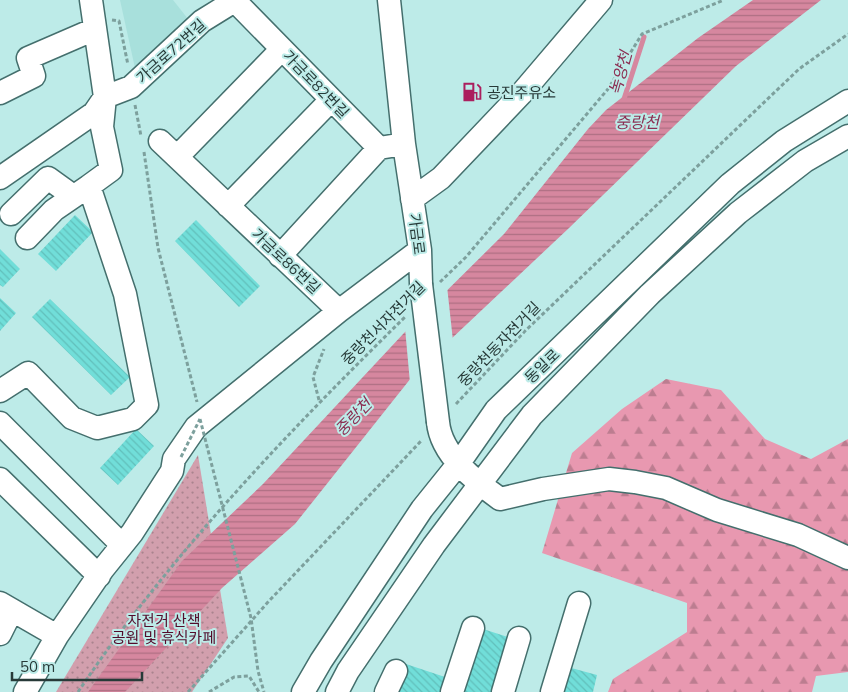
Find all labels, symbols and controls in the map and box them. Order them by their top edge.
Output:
street label: 가금로72번길 [132,15,210,87]
street label: 가금로82번길 [279,46,353,122]
water label: 녹양천 [604,47,636,97]
fuel station icon: 공진주유소 [461,81,483,103]
place label: 공진주유소 [487,83,556,102]
water label: 중랑천 [615,112,661,132]
street label: 가금로 [405,212,429,256]
street label: 가금로86번길 [248,224,324,298]
street label: 중랑천서자전거길 [337,277,429,369]
street label: 중랑천동자전거길 [454,298,544,390]
street label: 동일로 [521,345,563,387]
water label: 중랑천 [330,393,377,440]
park label: 자전거 산책 공원 및 휴식카페 [112,611,216,647]
scale bar [12,650,142,682]
text: 50 m [20,657,55,676]

